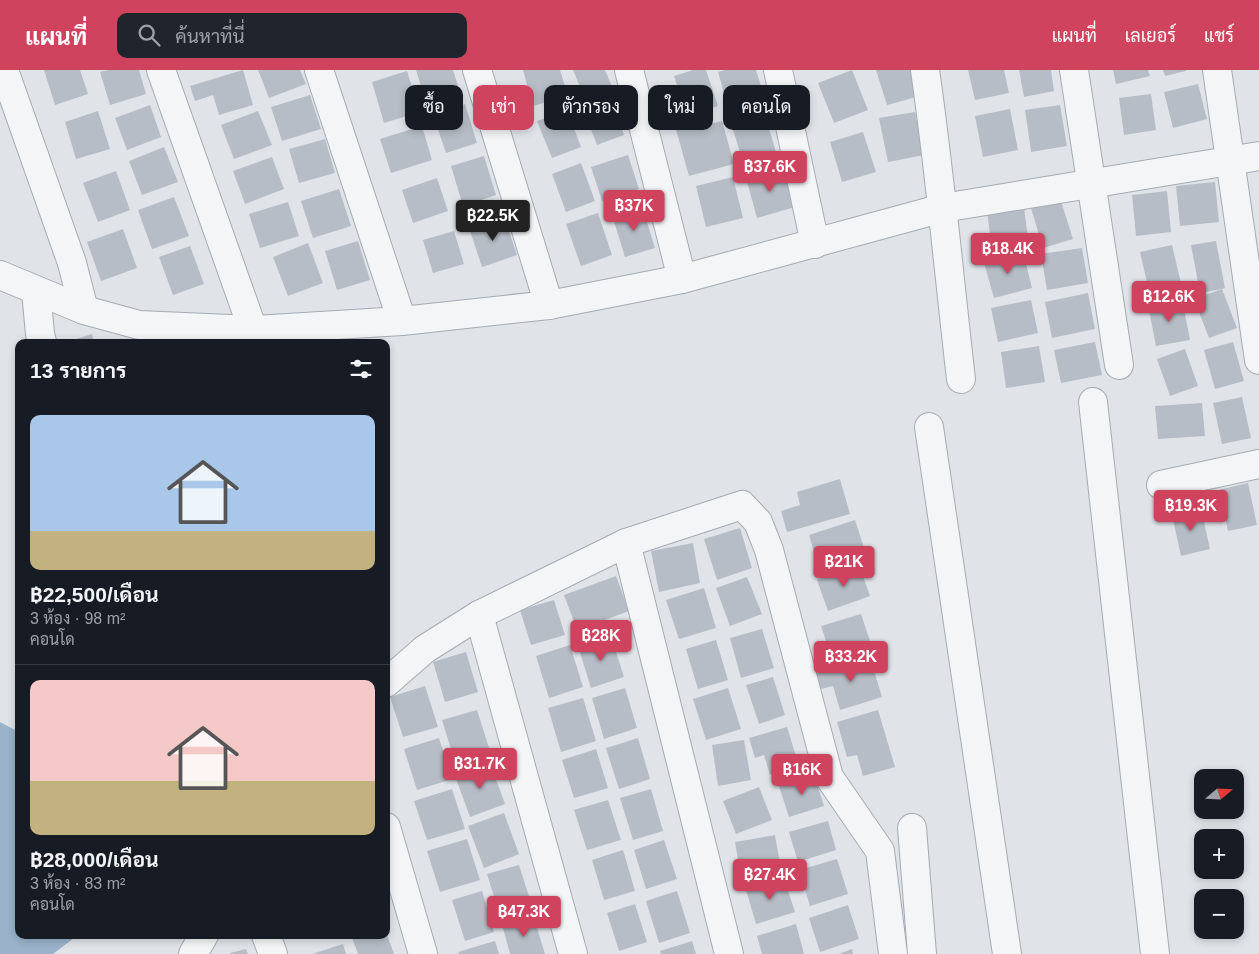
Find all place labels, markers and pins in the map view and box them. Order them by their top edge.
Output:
pin: ฿37.6K [729,150,811,193]
pin: ฿37K [604,190,664,232]
pin: ฿22.5K [452,200,534,242]
pin: ฿18.4K [967,232,1049,275]
pin: ฿12.6K [1128,280,1210,323]
pin: ฿19.3K [1150,490,1232,532]
pin: ฿21K [814,546,874,588]
pin: ฿28K [571,620,631,662]
pin: ฿33.2K [810,640,892,683]
pin: ฿31.7K [439,748,521,790]
pin: ฿16K [772,754,832,796]
pin: ฿27.4K [729,858,811,901]
pin: ฿47.3K [483,896,565,938]

